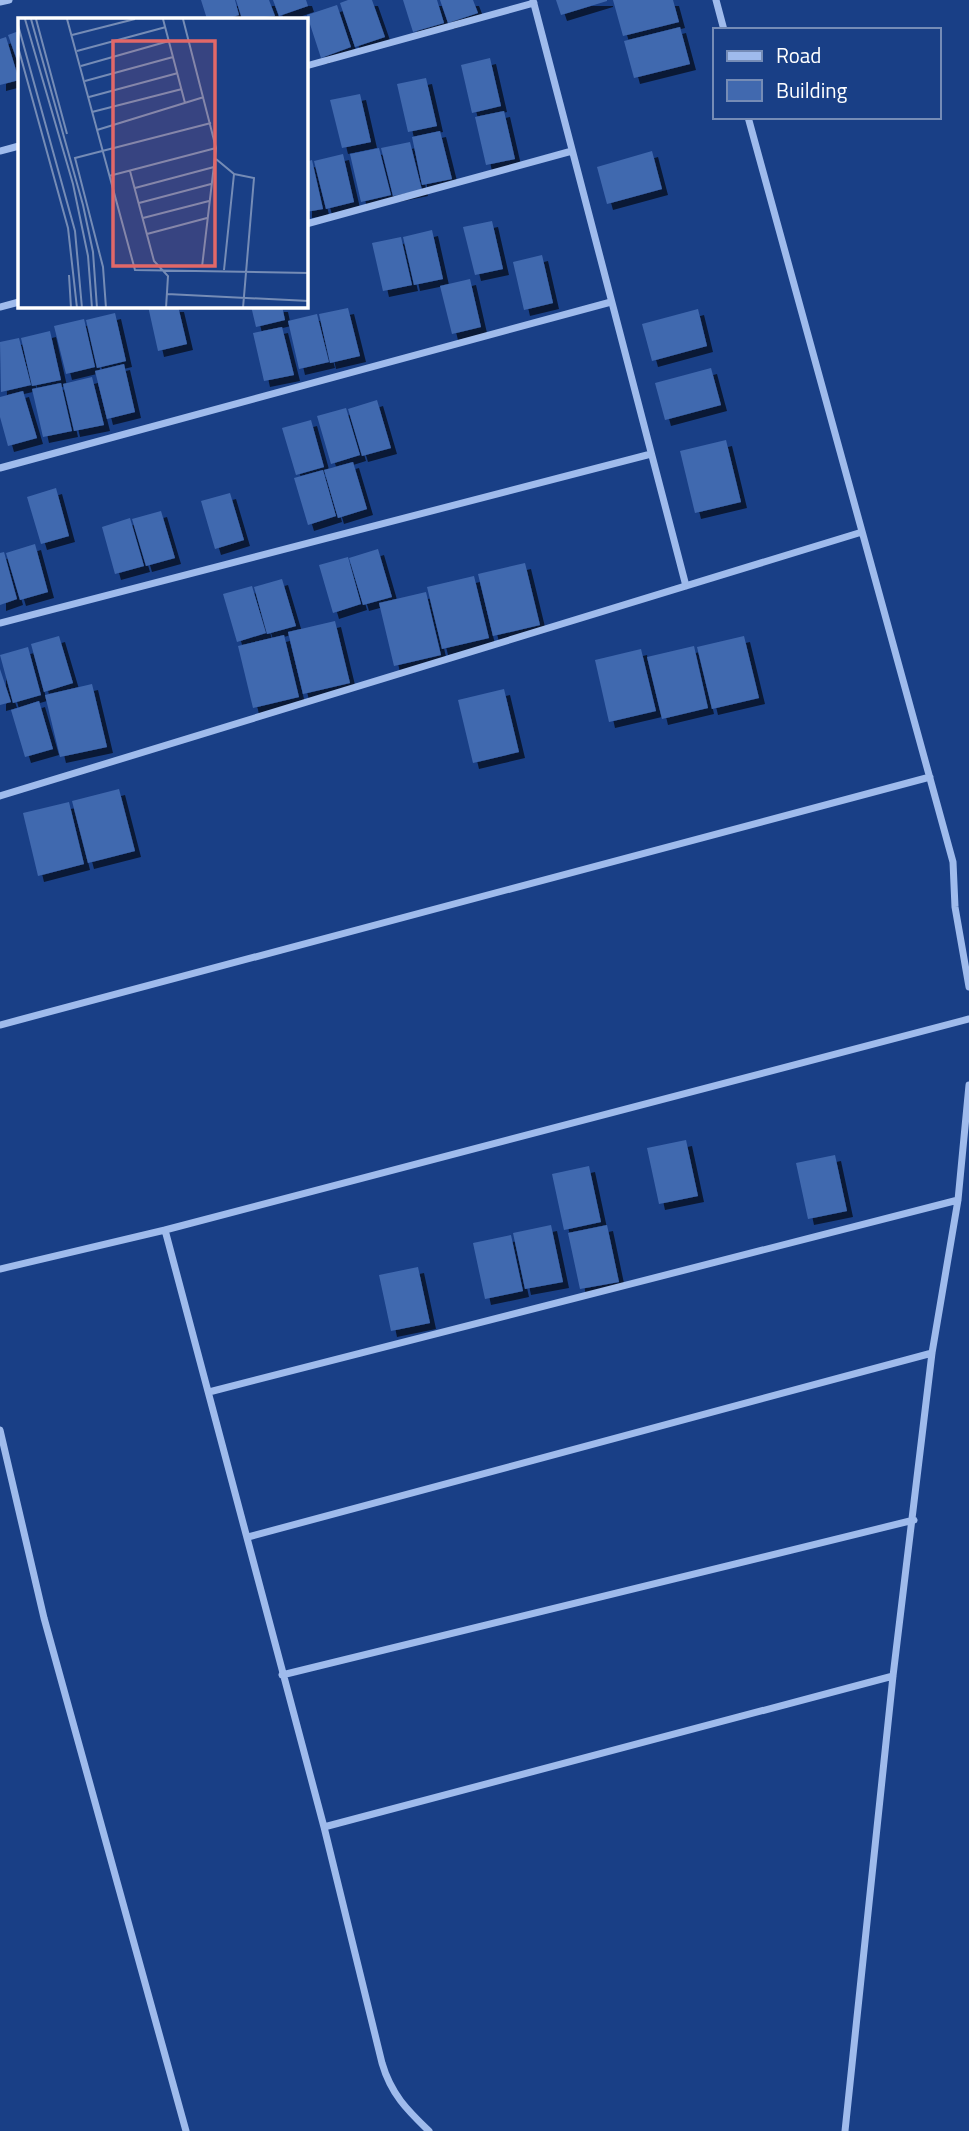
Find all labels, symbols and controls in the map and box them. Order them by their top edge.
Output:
inset map [18,18,308,308]
legend [713,28,941,119]
text: Road [776,39,821,71]
text: Building [776,74,848,106]

